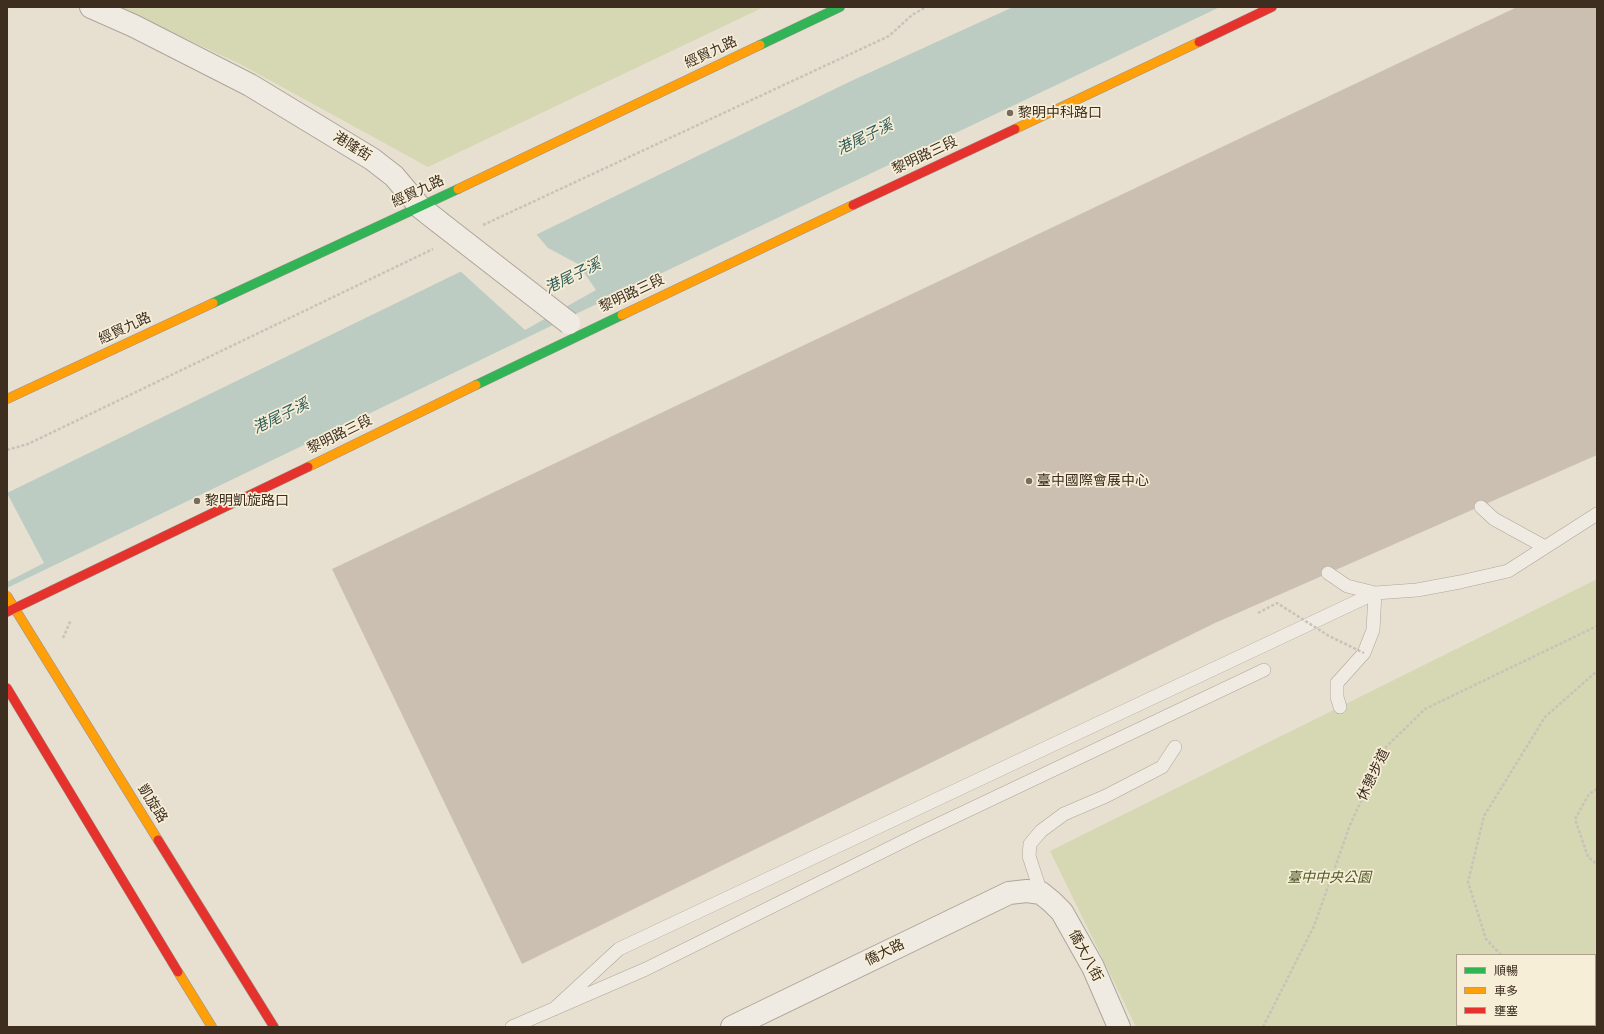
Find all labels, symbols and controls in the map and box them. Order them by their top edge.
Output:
street label: 經貿九路 [682,34,740,72]
place label: 黎明中科路口 [1018,105,1102,121]
marker: 黎明中科路口 [1005,108,1015,118]
water label: 港尾子溪 [834,117,896,159]
street label: 港隆街 [330,129,374,165]
street label: 黎明路三段 [890,134,960,178]
street label: 經貿九路 [389,173,447,211]
water label: 港尾子溪 [542,256,604,298]
street label: 黎明路三段 [597,272,667,316]
street label: 經貿九路 [96,310,154,348]
water label: 港尾子溪 [250,396,312,438]
street label: 黎明路三段 [305,412,375,458]
place label: 臺中國際會展中心 [1037,473,1149,489]
marker: 臺中國際會展中心 [1024,476,1034,486]
place label: 黎明凱旋路口 [205,493,289,509]
marker: 黎明凱旋路口 [192,496,202,506]
street label: 休憩步道 [1354,746,1394,804]
street label: 凱旋路 [134,782,170,826]
park label: 臺中中央公園 [1287,870,1371,886]
street label: 僑大八街 [1064,927,1106,985]
street label: 僑大路 [862,936,908,970]
legend [1456,954,1596,1026]
text: 順暢 [1494,963,1518,979]
text: 車多 [1494,983,1518,999]
text: 壅塞 [1494,1003,1518,1019]

